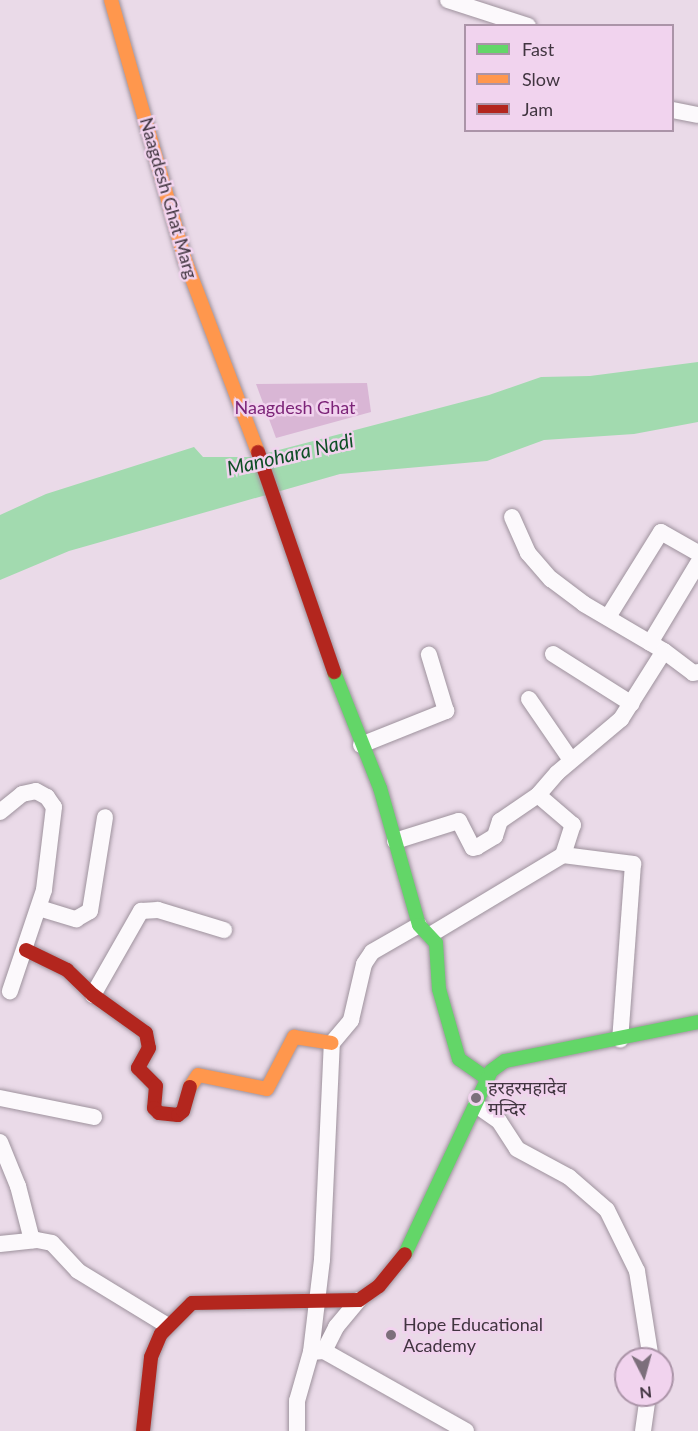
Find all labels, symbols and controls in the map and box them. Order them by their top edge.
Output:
legend [464,24,674,132]
text: Fast [522,38,554,60]
text: Slow [522,68,560,90]
text: Jam [522,98,553,120]
street label: Naagdesh Ghat Marg [136,115,202,281]
park label: Naagdesh Ghat [234,396,356,418]
water label: Manohara Nadi [224,428,356,480]
place label: हरहरमहादेव मन्दिर [488,1077,566,1120]
marker: हरहरमहादेव मन्दिर [469,1091,483,1105]
place label: Hope Educational Academy [403,1314,543,1356]
marker: Hope Educational Academy [384,1328,398,1342]
north arrow [614,1347,674,1407]
text: N [639,1383,653,1404]

